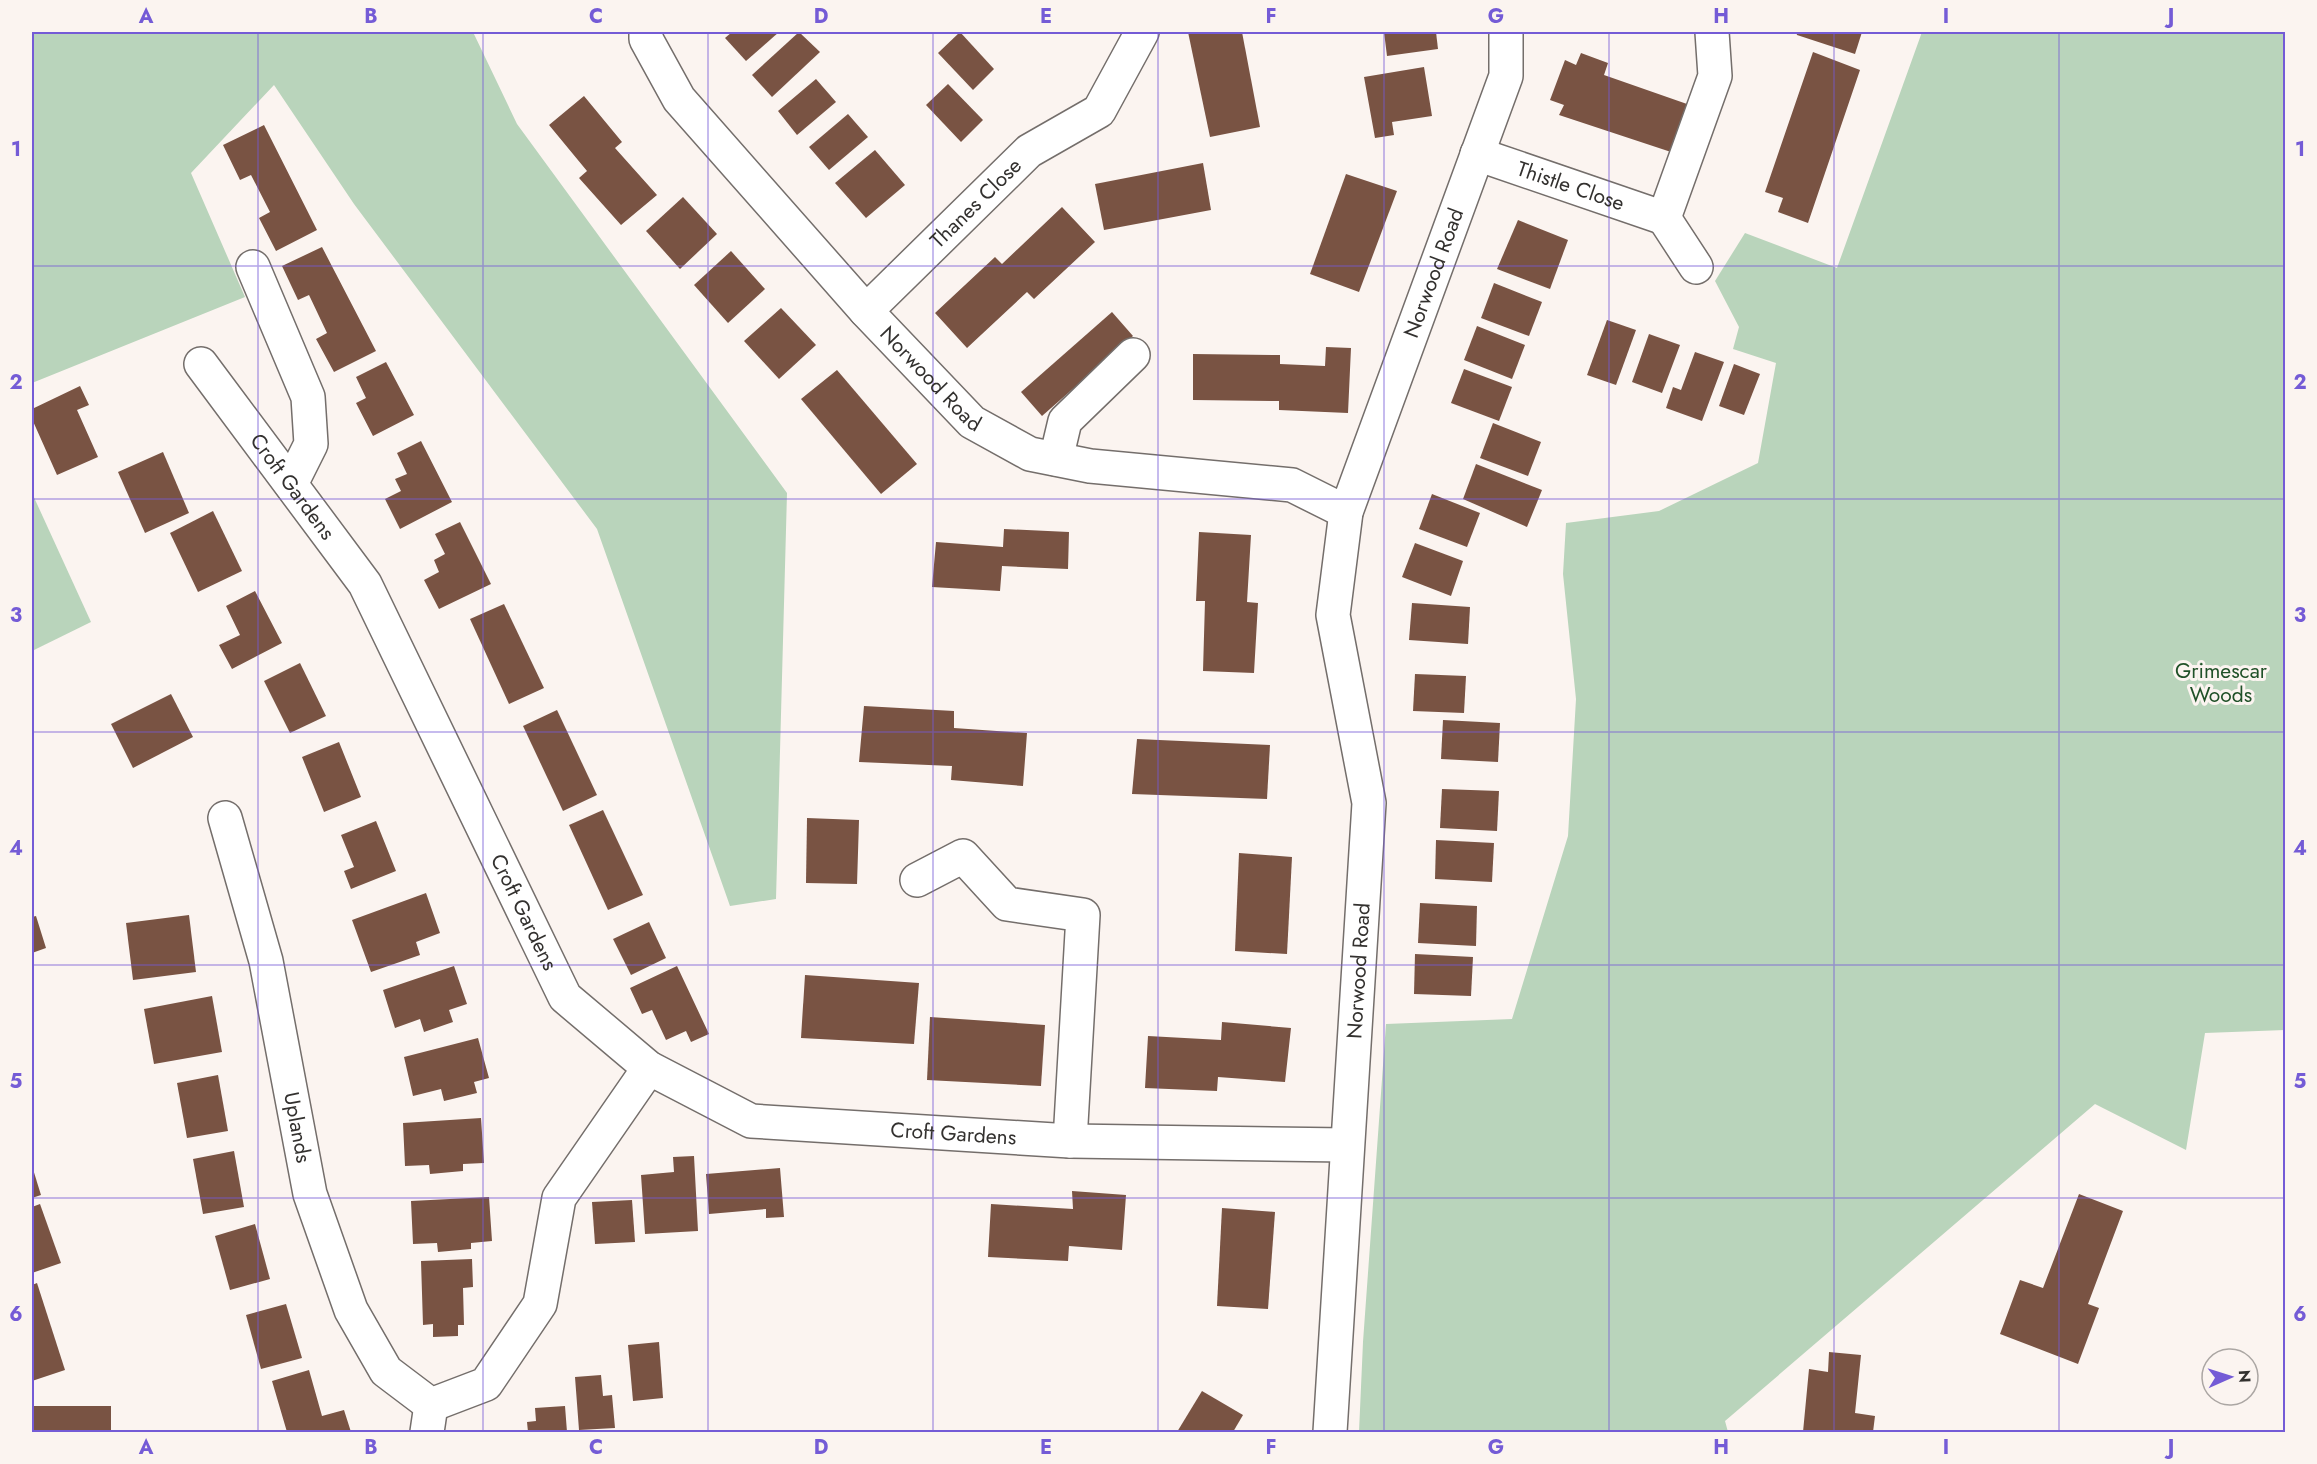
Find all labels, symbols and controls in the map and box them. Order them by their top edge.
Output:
text: A [138,2,154,31]
text: B [364,2,378,31]
text: C [589,2,603,31]
text: D [814,2,828,31]
text: E [1040,2,1052,31]
text: F [1265,2,1277,31]
text: G [1488,2,1504,31]
text: H [1713,2,1729,31]
text: I [1943,2,1949,31]
text: J [2164,2,2174,31]
text: 1 [11,135,21,164]
text: 1 [2295,135,2305,164]
street label: Thanes Close [923,151,1028,255]
street label: Thistle Close [1513,154,1629,218]
street label: Norwood Road [1396,204,1471,342]
street label: Norwood Road [873,319,987,439]
text: 2 [9,368,23,397]
text: 2 [2293,368,2307,397]
street label: Croft Gardens [243,427,342,546]
text: 3 [10,601,22,630]
text: 3 [2294,601,2306,630]
park label: Grimescar Woods [2175,656,2268,710]
text: 4 [9,834,23,863]
text: 4 [2293,834,2307,863]
street label: Croft Gardens [483,849,565,975]
street label: Norwood Road [1339,902,1378,1040]
text: 5 [10,1067,23,1096]
text: 5 [2294,1067,2307,1096]
street label: Uplands [276,1089,319,1165]
street label: Croft Gardens [890,1115,1017,1153]
text: 6 [9,1300,23,1329]
text: 6 [2293,1300,2307,1329]
north arrow [2200,1347,2260,1407]
text: N [2233,1369,2256,1383]
text: A [138,1433,154,1462]
text: B [364,1433,378,1462]
text: C [589,1433,603,1462]
text: D [814,1433,828,1462]
text: E [1040,1433,1052,1462]
text: F [1265,1433,1277,1462]
text: G [1488,1433,1504,1462]
text: H [1713,1433,1729,1462]
text: I [1943,1433,1949,1462]
text: J [2164,1433,2174,1462]

